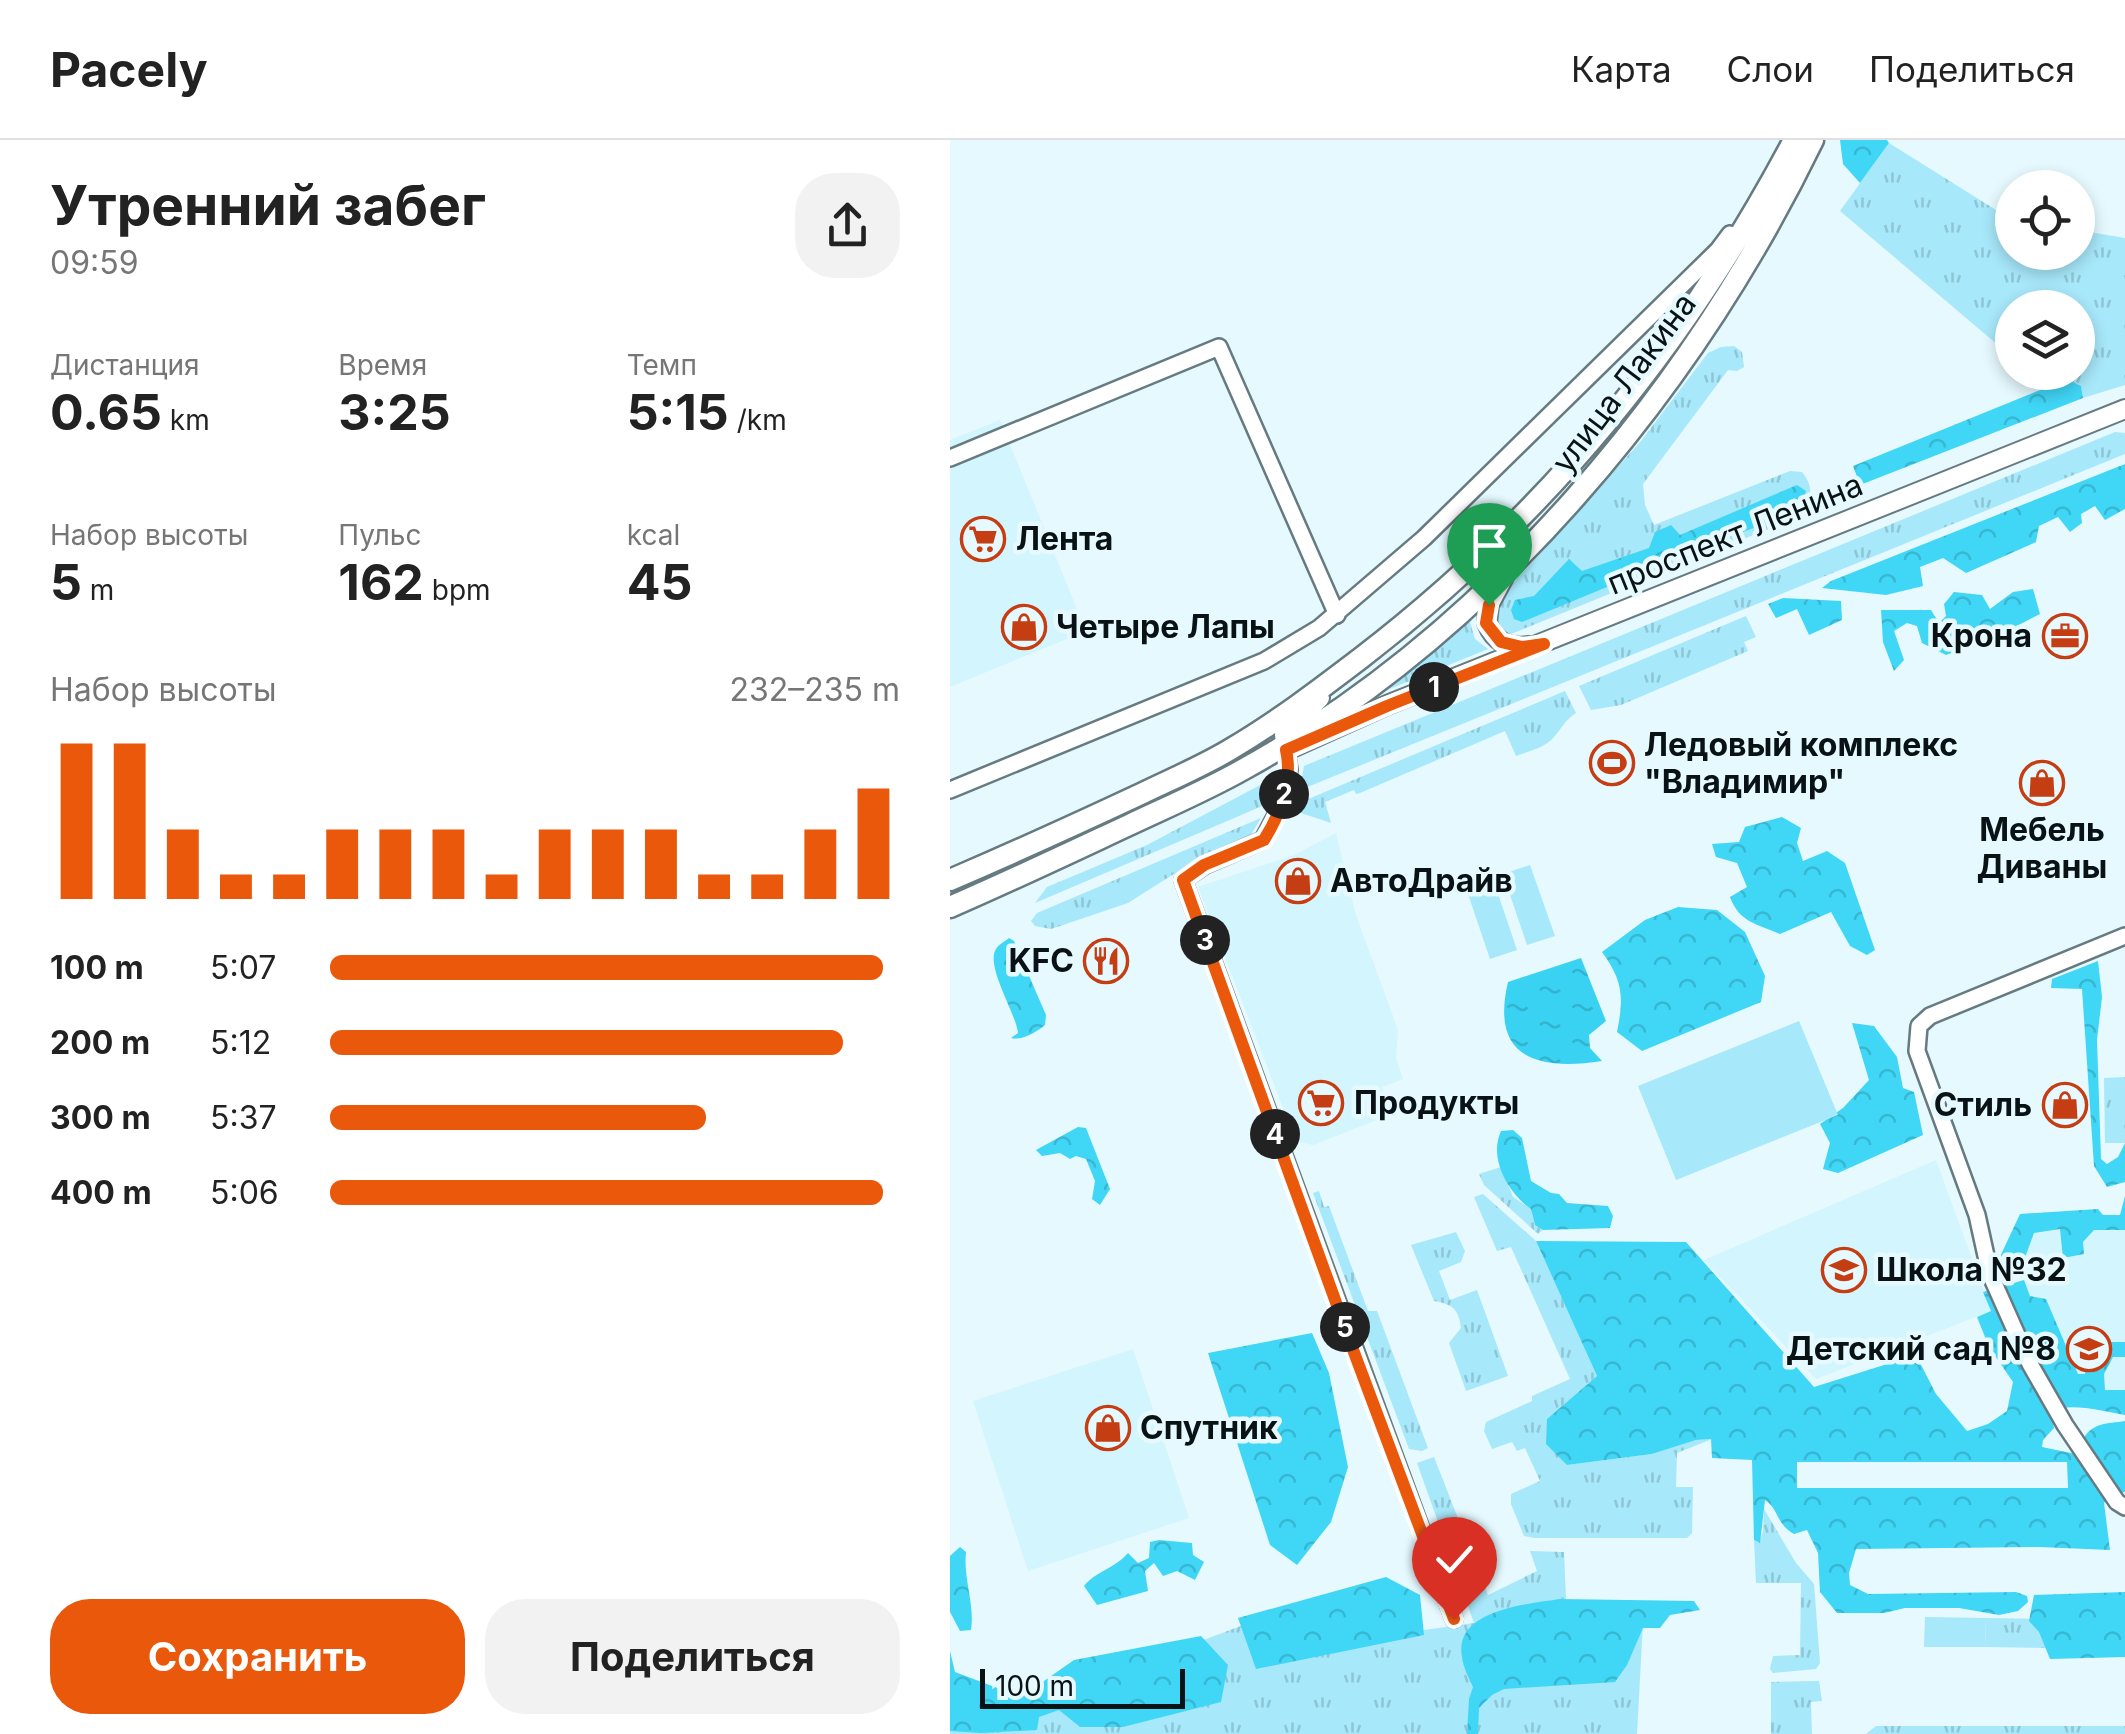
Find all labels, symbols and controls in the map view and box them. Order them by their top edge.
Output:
text: Pacely [50,40,208,99]
text: Карта [1571,48,1672,90]
text: Слои [1727,48,1814,90]
text: Поделиться [1869,48,2075,90]
map controls [1995,170,2095,390]
button: locate [1995,170,2095,270]
text: Утренний забег [50,172,486,238]
button: share [795,173,900,278]
text: 09:59 [50,243,139,282]
street label: улица Лакина [1543,285,1704,480]
button: layers [1995,290,2095,390]
text: Дистанция [50,348,200,382]
text: Время [338,348,427,382]
text: Темп [627,348,697,382]
text: 0.65 [50,382,162,442]
text: 3:25 [338,382,451,442]
text: 5:15 [627,382,729,442]
text: km [162,403,210,437]
text: /km [729,403,787,437]
street label: проспект Ленина [1601,465,1868,603]
pin [1447,503,1532,606]
supermarket icon: Лента [960,516,1006,562]
text: Набор высоты [50,518,248,552]
text: Пульс [338,518,421,552]
text: kcal [627,518,680,552]
icon: arrive [1462,518,1517,573]
place label: Лента [1016,519,1113,558]
text: 5 [50,552,82,612]
text: 162 [338,552,424,612]
text: 45 [627,552,692,612]
text: m [82,573,114,607]
text: bpm [424,573,491,607]
shop icon: Четыре Лапы [1001,604,1047,650]
place label: Четыре Лапы [1056,607,1275,646]
office icon: Крона [2042,613,2088,659]
place label: Крона [1931,616,2032,655]
pin: 1 [1409,662,1459,712]
text: Набор высоты [50,670,277,709]
text: 232–235 m [729,670,900,709]
text: 1 [1428,670,1440,704]
place label: Ледовый комплекс "Владимир" [1644,725,1958,801]
sports icon: Ледовый комплекс "Владимир" [1589,740,1635,786]
shop icon: Мебель Диваны [2019,760,2065,806]
pin: 2 [1259,769,1309,819]
text: 2 [1275,777,1293,811]
place label: Мебель Диваны [1977,810,2107,886]
shop icon: АвтоДрайв [1275,858,1321,904]
place label: АвтоДрайв [1330,861,1513,900]
pin: 3 [1180,915,1230,965]
text: 3 [1196,923,1214,957]
restaurant icon: KFC [1083,938,1129,984]
place label: KFC [1009,941,1074,980]
text: 100 m [50,948,144,987]
text: 5:07 [210,948,276,987]
text: 200 m [50,1023,150,1062]
text: 5:12 [210,1023,271,1062]
supermarket icon: Продукты [1298,1080,1344,1126]
shop icon: Стиль [2042,1082,2088,1128]
place label: Продукты [1354,1083,1519,1122]
place label: Стиль [1934,1085,2032,1124]
text: 300 m [50,1098,151,1137]
text: 5:37 [210,1098,277,1137]
pin: 4 [1250,1109,1300,1159]
text: 4 [1266,1117,1284,1151]
text: 400 m [50,1173,152,1212]
text: 5:06 [210,1173,279,1212]
school or university icon: Школа №32 [1821,1247,1867,1293]
place label: Школа №32 [1876,1250,2067,1289]
pin: 5 [1320,1302,1370,1352]
text: 5 [1336,1310,1354,1344]
school or university icon: Детский сад №8 [2066,1326,2112,1372]
place label: Детский сад №8 [1786,1329,2056,1368]
shop icon: Спутник [1085,1405,1131,1451]
place label: Спутник [1140,1408,1278,1447]
pin [1412,1517,1497,1620]
icon: check [1427,1532,1482,1587]
button: Сохранить [50,1599,465,1714]
button: Поделиться [485,1599,900,1714]
scale bar [980,1664,1185,1708]
text: 100 m [995,1669,1074,1703]

